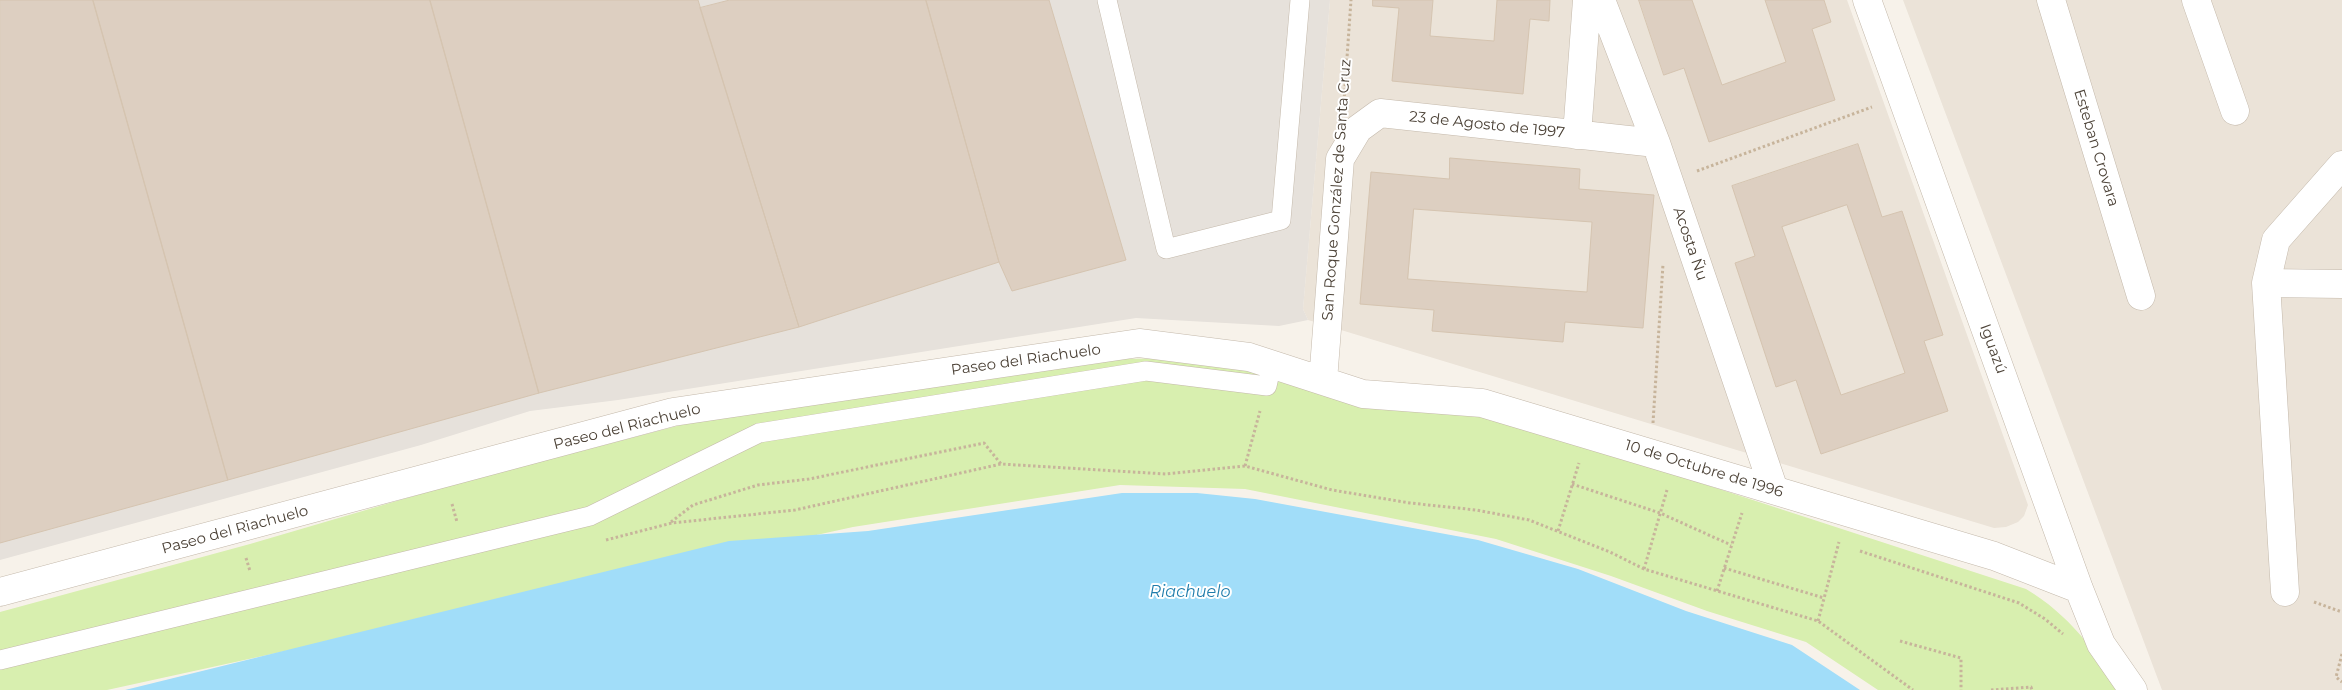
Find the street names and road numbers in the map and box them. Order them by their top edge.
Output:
street label: San Roque González de Santa Cruz [1319,59,1355,321]
street label: Esteban Crovara [2070,87,2122,209]
street label: 23 de Agosto de 1997 [1408,108,1566,142]
street label: Acosta Ñu [1669,205,1711,283]
street label: Iguazú [1976,322,2010,376]
street label: Paseo del Riachuelo [950,341,1102,379]
street label: Paseo del Riachuelo [552,400,702,454]
street label: 10 de Octubre de 1996 [1623,436,1785,502]
street label: Paseo del Riachuelo [160,502,310,558]

